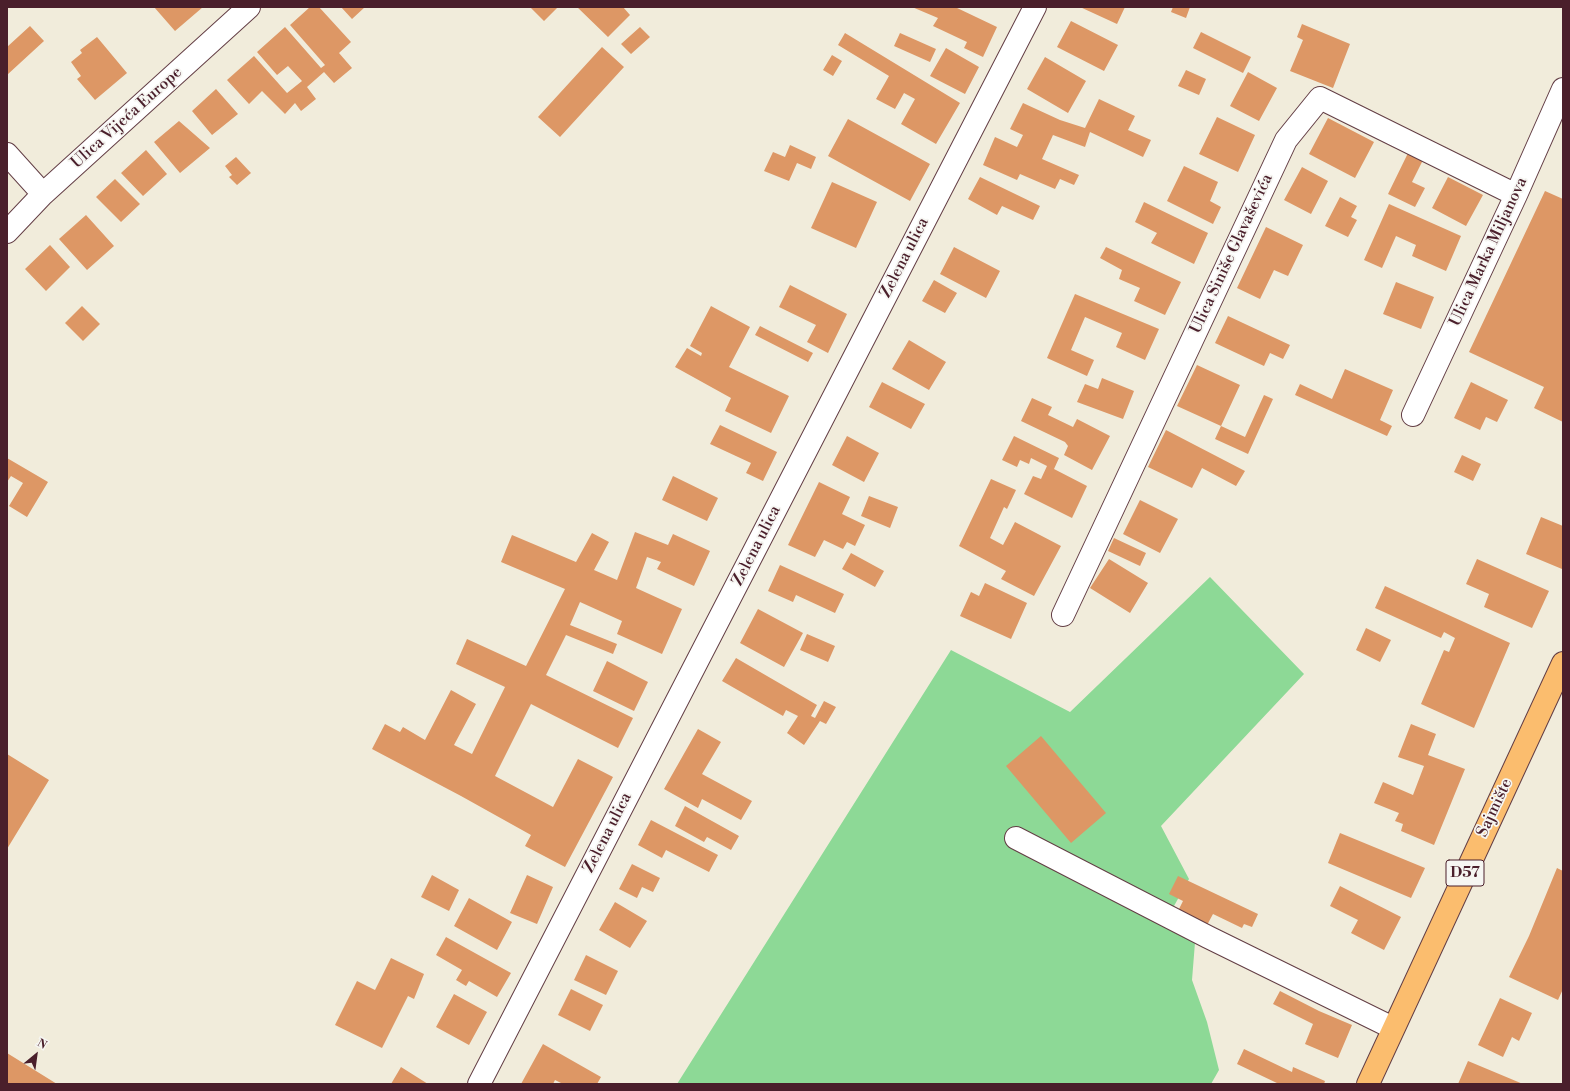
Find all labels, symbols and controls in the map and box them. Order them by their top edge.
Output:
street label: Ulica Vijeća Europe [68,63,186,173]
street label: Ulica Siniše Glavaševića [1187,171,1277,337]
street label: Ulica Marka Miljanova [1446,174,1532,330]
street label: Zelena ulica [877,215,933,301]
street label: Zelena ulica [729,503,785,589]
street label: Sajmište [1473,776,1517,840]
street label: Zelena ulica [580,790,636,876]
road number: D57 [1446,860,1484,886]
north arrow [16,1035,56,1075]
text: N [35,1036,49,1053]

